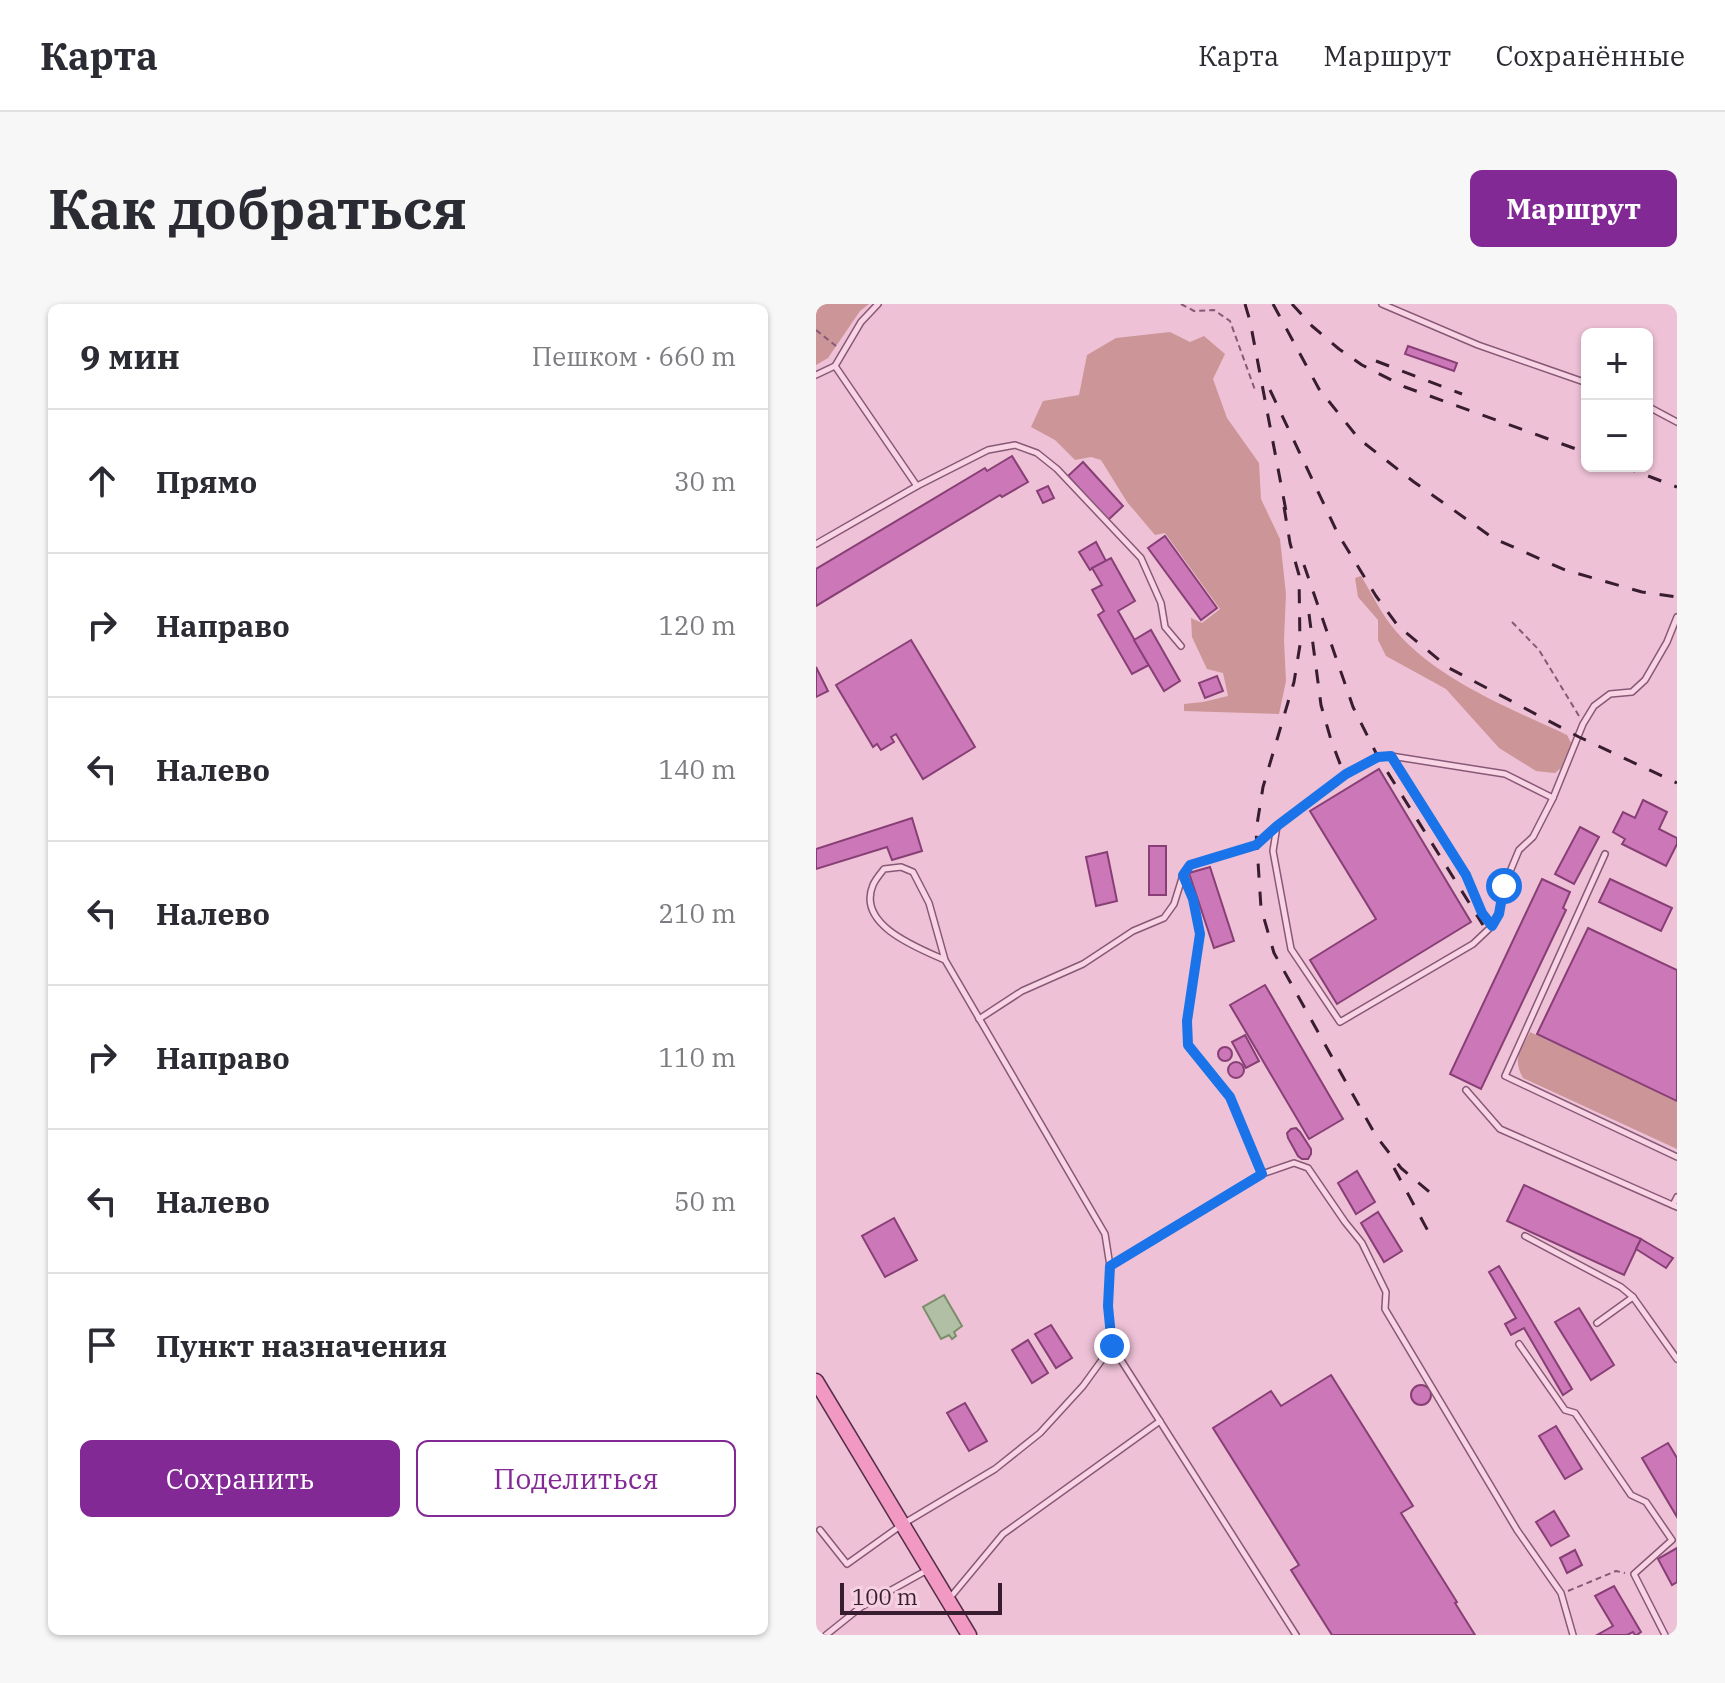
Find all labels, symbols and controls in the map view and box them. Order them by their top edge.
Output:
text: Карта [40,31,158,80]
text: Карта [1198,37,1279,74]
text: Маршрут [1323,37,1451,74]
text: Сохранённые [1495,37,1685,74]
button: Маршрут [1470,170,1677,247]
text: Как добраться [48,172,467,244]
map controls [1581,328,1653,472]
button: + [1581,328,1653,400]
text: 9 мин [80,334,180,378]
text: Пешком · 660 m [532,339,736,373]
button: − [1581,400,1653,472]
icon: ahead [80,459,124,503]
text: Прямо [156,462,257,501]
text: 30 m [674,464,736,498]
icon: right [80,603,124,647]
text: Направо [156,606,290,645]
text: 120 m [658,608,736,642]
icon: left [80,747,124,791]
text: Налево [156,750,270,789]
text: 140 m [658,752,736,786]
route start [1486,868,1522,904]
icon: left [80,891,124,935]
text: Налево [156,894,270,933]
text: 210 m [658,896,736,930]
icon: right [80,1035,124,1079]
text: Направо [156,1038,290,1077]
text: 110 m [658,1040,736,1074]
icon: left [80,1179,124,1223]
text: Налево [156,1182,270,1221]
text: 50 m [674,1184,736,1218]
icon: arrive [80,1323,124,1367]
text: Пункт назначения [156,1326,447,1365]
route end [1094,1328,1130,1364]
button: Сохранить [80,1440,400,1517]
button: Поделиться [416,1440,736,1517]
scale bar [840,1579,1002,1615]
text: 100 m [852,1582,918,1611]

